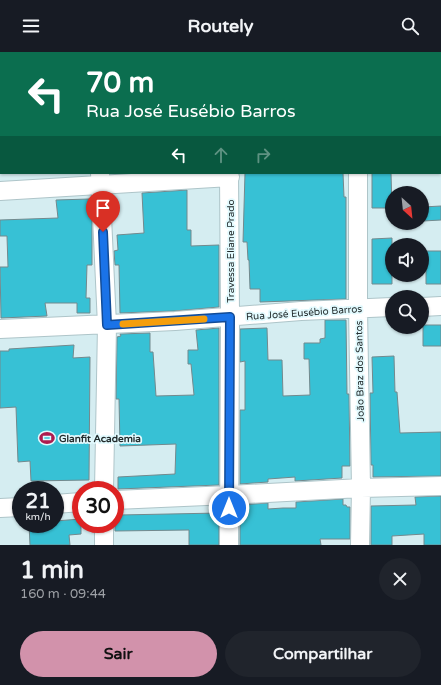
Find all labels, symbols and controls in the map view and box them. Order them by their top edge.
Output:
icon: menu [20,15,42,37]
text: Routely [188,15,253,37]
icon: search [399,15,421,37]
text: 70 m [86,66,154,100]
icon: left [20,68,72,120]
text: Rua José Eusébio Barros [86,100,296,122]
icon: left [168,144,190,166]
icon: ahead [210,144,232,166]
icon: right [252,144,274,166]
north arrow [385,186,429,230]
map controls [385,186,429,334]
pin [86,191,120,232]
icon: arrive [92,197,114,219]
street label: Travessa Eliane Prado [225,199,237,303]
button: sound [385,238,429,282]
button: search [385,290,429,334]
street label: Rua José Eusébio Barros [246,303,363,323]
street label: João Braz dos Santos [353,320,367,422]
sports icon: Glanfit Academia [38,429,56,447]
place label: Glanfit Academia [59,433,141,445]
speed limit sign: 30 [72,481,124,533]
position arrow [208,487,250,529]
text: 21 [25,490,51,514]
text: km/h [25,511,51,523]
text: 1 min [20,556,84,585]
button: close [379,558,421,600]
text: 160 m · 09:44 [20,586,106,602]
button: Sair [20,631,217,677]
button: Compartilhar [225,631,421,677]

